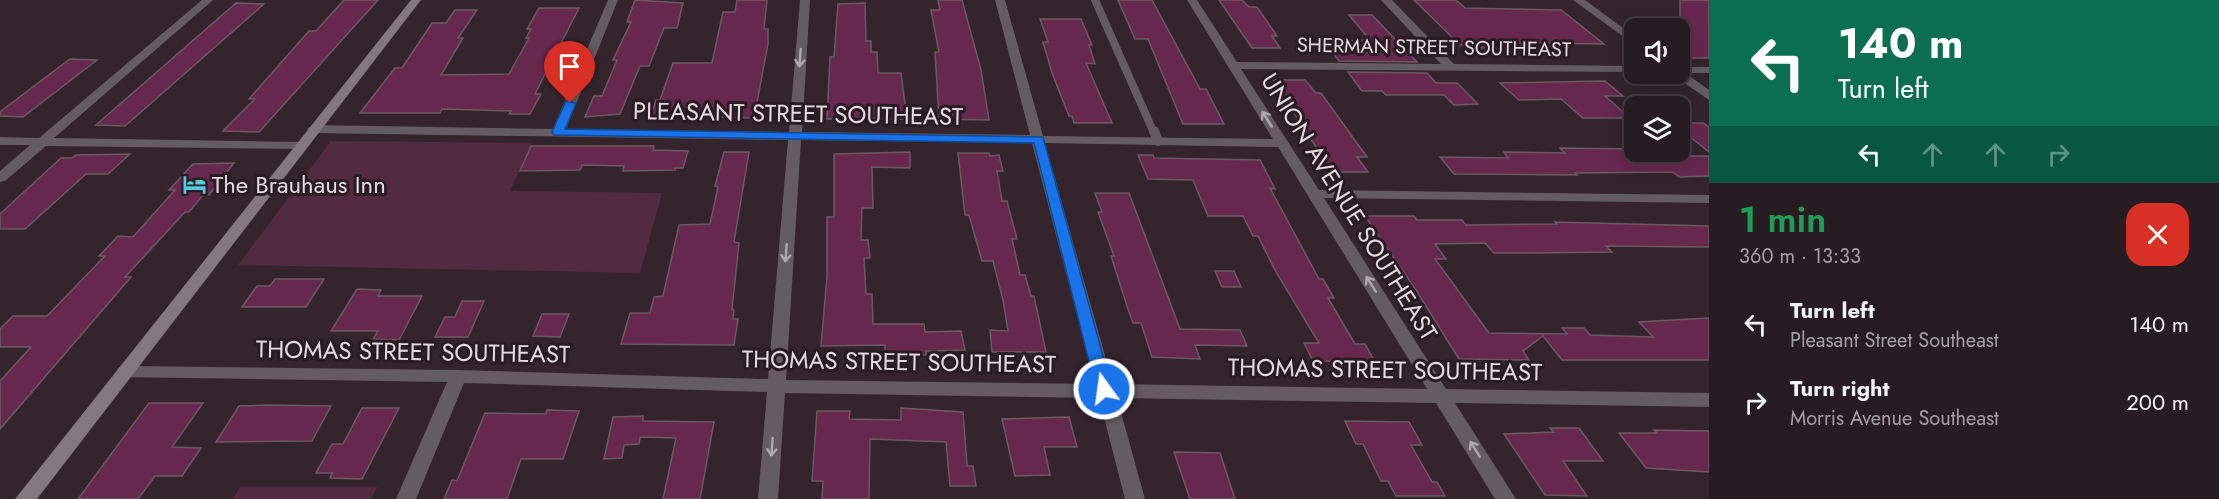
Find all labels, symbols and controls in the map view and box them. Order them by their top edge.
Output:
text: 140 m [1838,13,1964,74]
map controls [1624,18,1690,162]
button: sound [1624,18,1690,84]
icon: left [1739,24,1817,102]
street label: SHERMAN STREET SOUTHEAST [1297,31,1572,64]
pin [544,41,595,103]
one-way arrow [795,48,806,68]
icon: arrive [553,50,586,83]
street label: UNION AVENUE SOUTHEAST [1253,66,1446,347]
text: Turn left [1838,69,1928,108]
street label: PLEASANT STREET SOUTHEAST [633,93,963,134]
button: layers [1624,96,1690,162]
one-way arrow [1261,111,1273,128]
icon: left [1853,138,1886,171]
icon: ahead [1916,138,1949,171]
icon: ahead [1979,138,2012,171]
icon: right [2042,138,2075,171]
place label: The Brauhaus Inn [212,167,386,202]
hotel icon: The Brauhaus Inn [181,172,207,198]
text: 1 min [1739,193,1826,245]
button: close [2126,203,2189,266]
one-way arrow [780,242,791,262]
text: 360 m · 13:33 [1739,242,1861,271]
one-way arrow [1365,276,1377,293]
text: Turn left [1790,294,1875,326]
icon: left [1739,308,1772,341]
text: 140 m [2129,308,2189,340]
text: Pleasant Street Southeast [1790,326,1999,355]
street label: THOMAS STREET SOUTHEAST [256,331,570,372]
street label: THOMAS STREET SOUTHEAST [742,341,1056,382]
street label: THOMAS STREET SOUTHEAST [1228,349,1542,390]
position arrow [1072,357,1136,421]
text: Turn right [1790,372,1890,404]
icon: right [1739,386,1772,419]
text: 200 m [2126,386,2189,418]
text: Morris Avenue Southeast [1790,404,1999,433]
one-way arrow [766,437,777,457]
one-way arrow [1468,441,1480,458]

